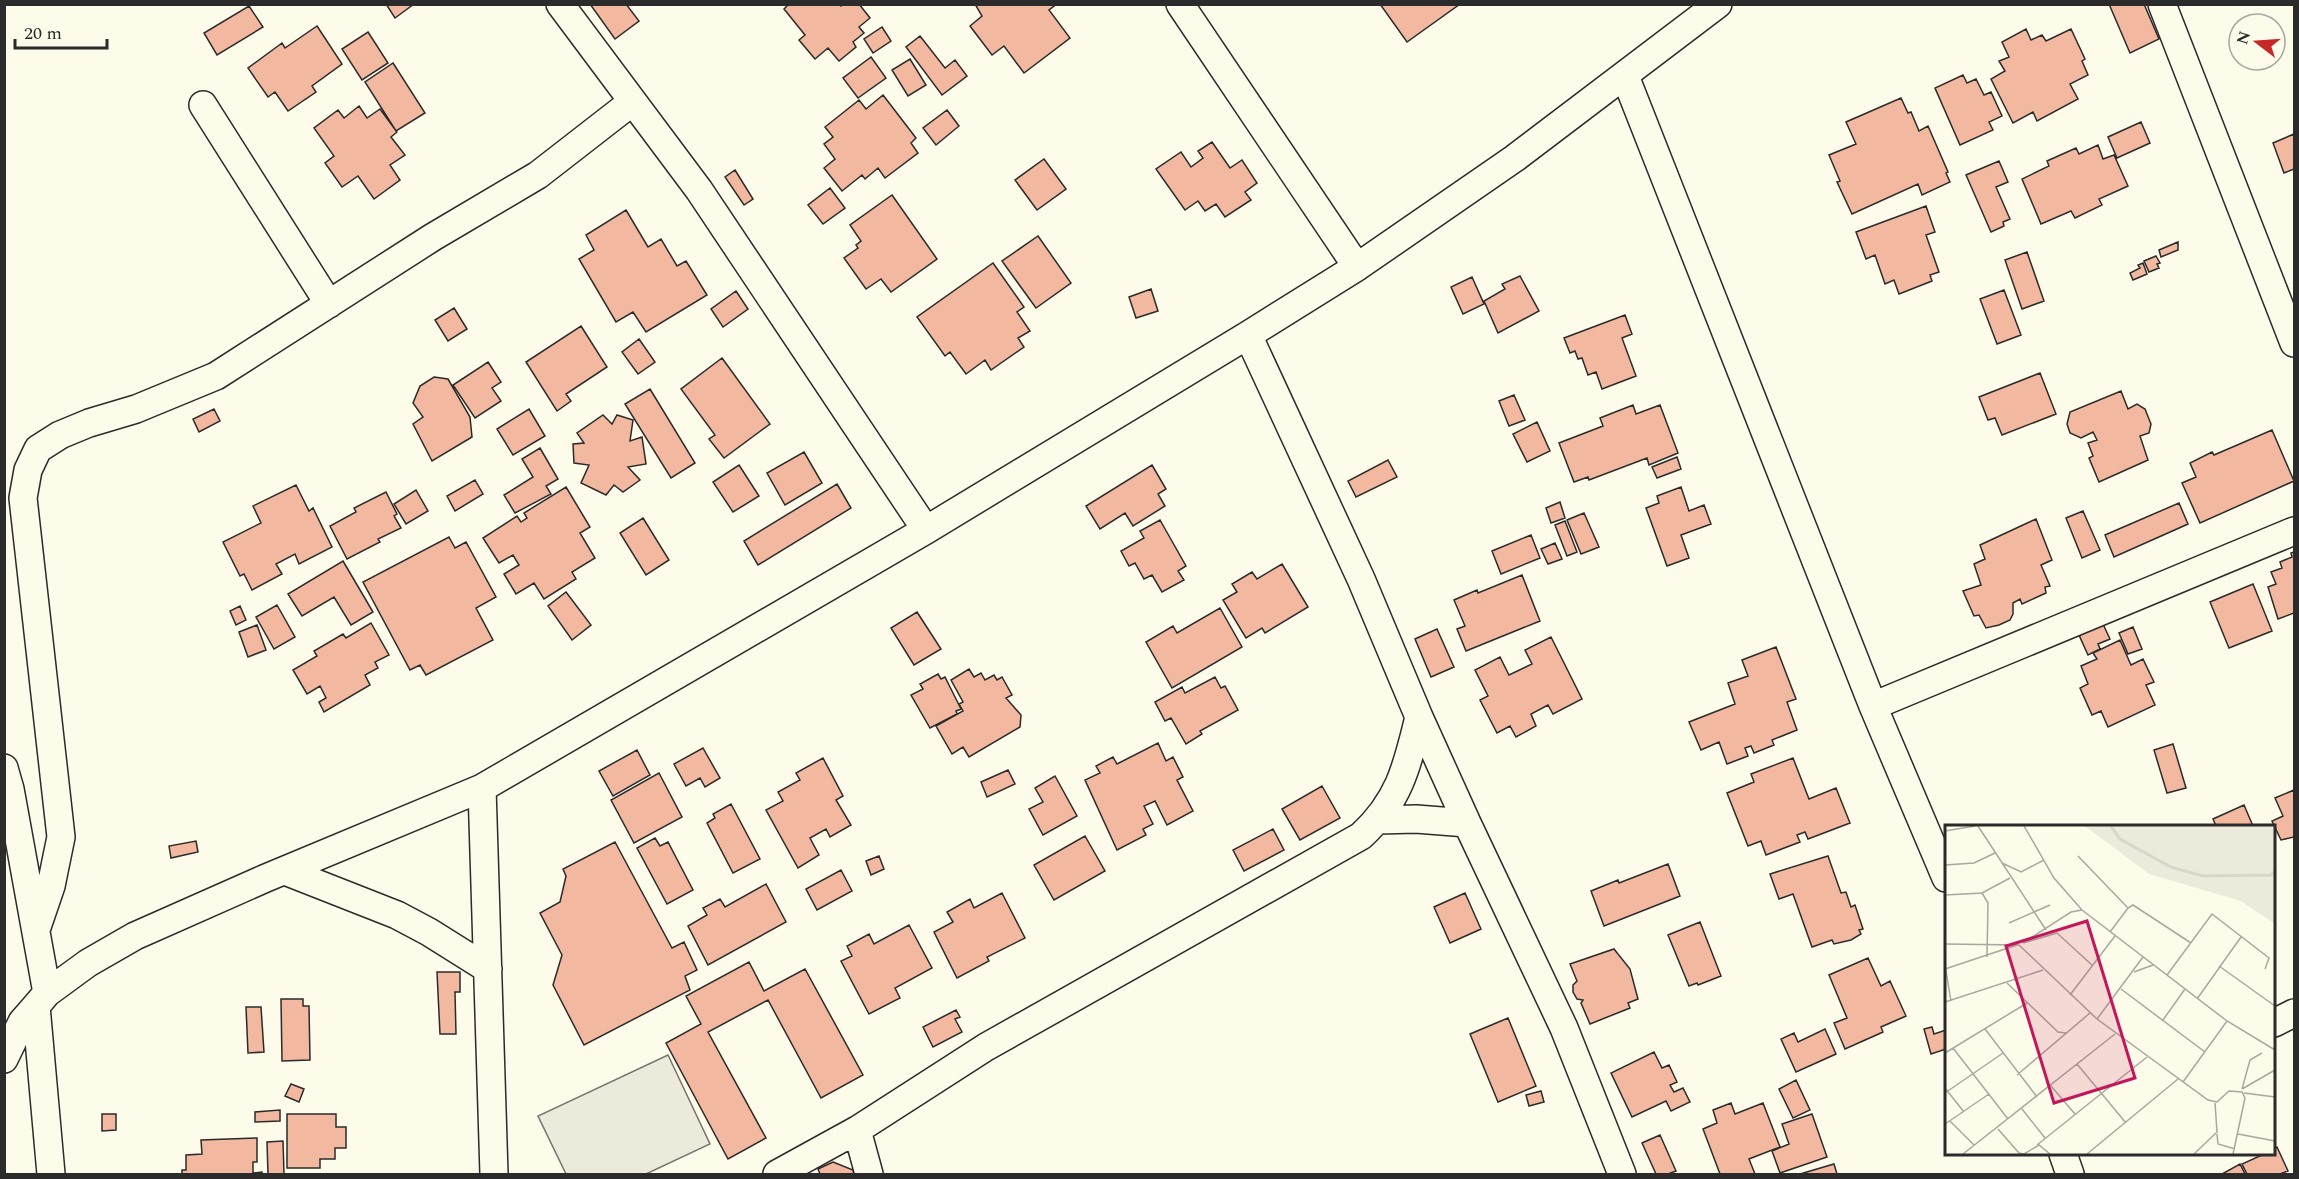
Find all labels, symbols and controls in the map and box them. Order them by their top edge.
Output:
scale bar [15,12,106,50]
north arrow [2227,12,2287,72]
text: 20 m [24,20,62,47]
text: N [2230,28,2257,48]
inset map [1945,825,2275,1155]

